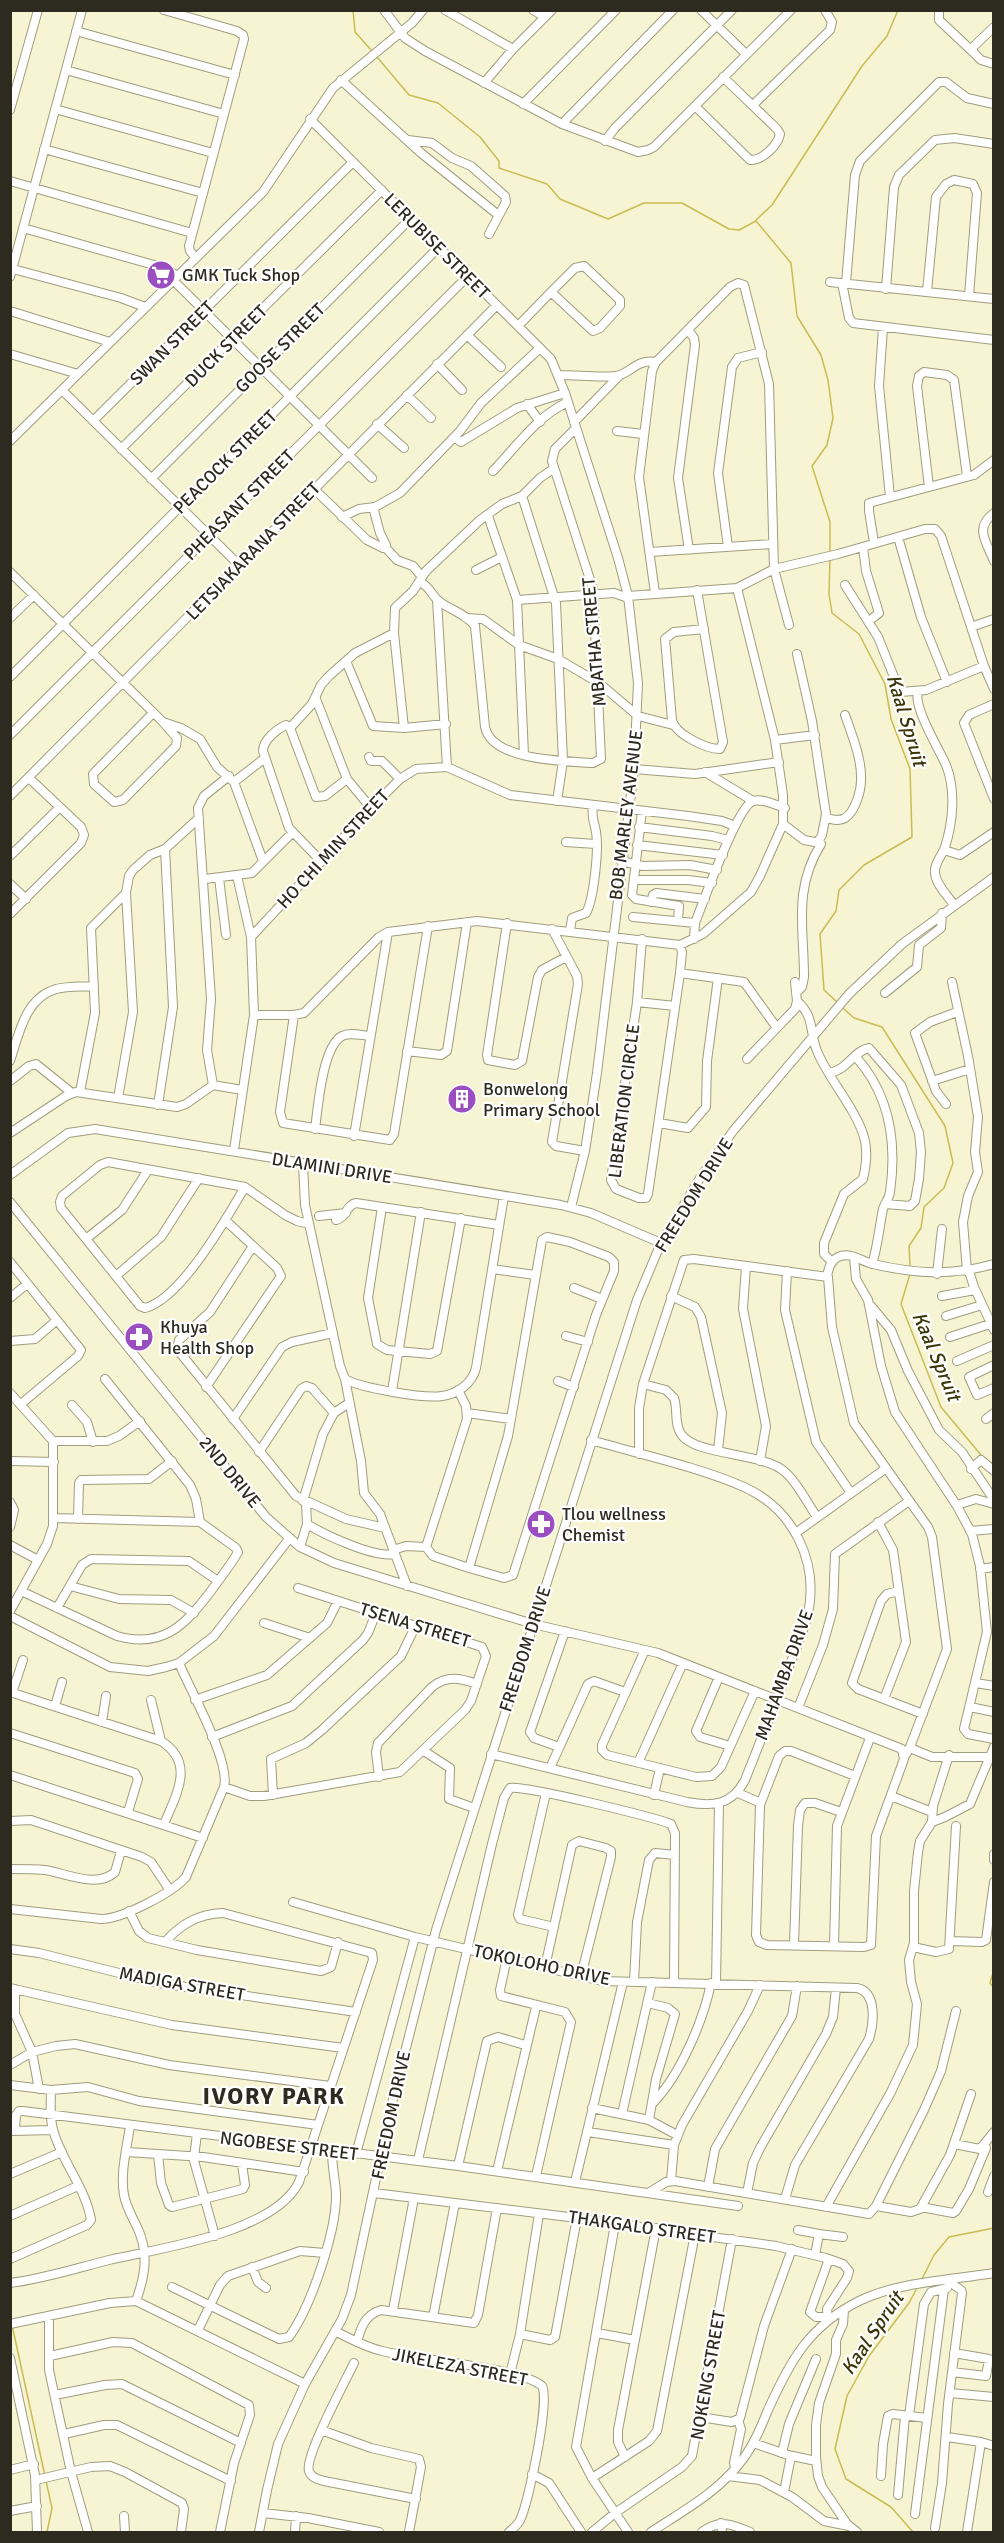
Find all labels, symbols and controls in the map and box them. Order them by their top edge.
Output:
street label: LERUBISE STREET [379,188,495,304]
supermarket icon: GMK Tuck Shop [145,259,177,291]
place label: GMK Tuck Shop [182,264,300,286]
street label: SWAN STREET [125,296,219,390]
street label: GOOSE STREET [231,298,330,397]
street label: DUCK STREET [180,300,272,392]
street label: PEACOCK STREET [169,405,282,518]
street label: PHEASANT STREET [179,445,299,565]
street label: LETSIAKARANA STREET [181,477,325,625]
street label: MBATHA STREET [577,576,611,708]
water label: Kaal Spruit [881,671,933,771]
street label: BOB MARLEY AVENUE [605,729,647,901]
street label: HO CHI MIN STREET [272,785,394,913]
street label: LIBERATION CIRCLE [604,1023,644,1179]
place label: Bonwelong Primary School [483,1078,600,1121]
building icon: Bonwelong Primary School [446,1083,478,1115]
street label: FREEDOM DRIVE [650,1134,738,1256]
street label: DLAMINI DRIVE [270,1148,394,1188]
water label: Kaal Spruit [907,1308,967,1407]
place label: Khuya Health Shop [160,1316,254,1359]
pharmacy icon: Khuya Health Shop [123,1321,155,1353]
street label: 2ND DRIVE [194,1432,266,1512]
place label: Tlou wellness Chemist [562,1503,666,1546]
pharmacy icon: Tlou wellness Chemist [525,1508,557,1540]
street label: FREEDOM DRIVE [494,1583,556,1715]
street label: TSENA STREET [357,1598,473,1652]
street label: MAHAMBA DRIVE [750,1607,818,1743]
street label: TOKOLOHO DRIVE [471,1940,613,1990]
street label: MADIGA STREET [117,1962,247,2006]
street label: FREEDOM DRIVE [367,2049,415,2181]
district label: IVORY PARK [203,2081,345,2111]
street label: NGOBESE STREET [219,2127,360,2165]
street label: THAKGALO STREET [567,2206,717,2248]
water label: Kaal Spruit [836,2285,910,2380]
street label: NOKENG STREET [686,2308,730,2442]
street label: JIKELEZA STREET [391,2343,530,2391]

